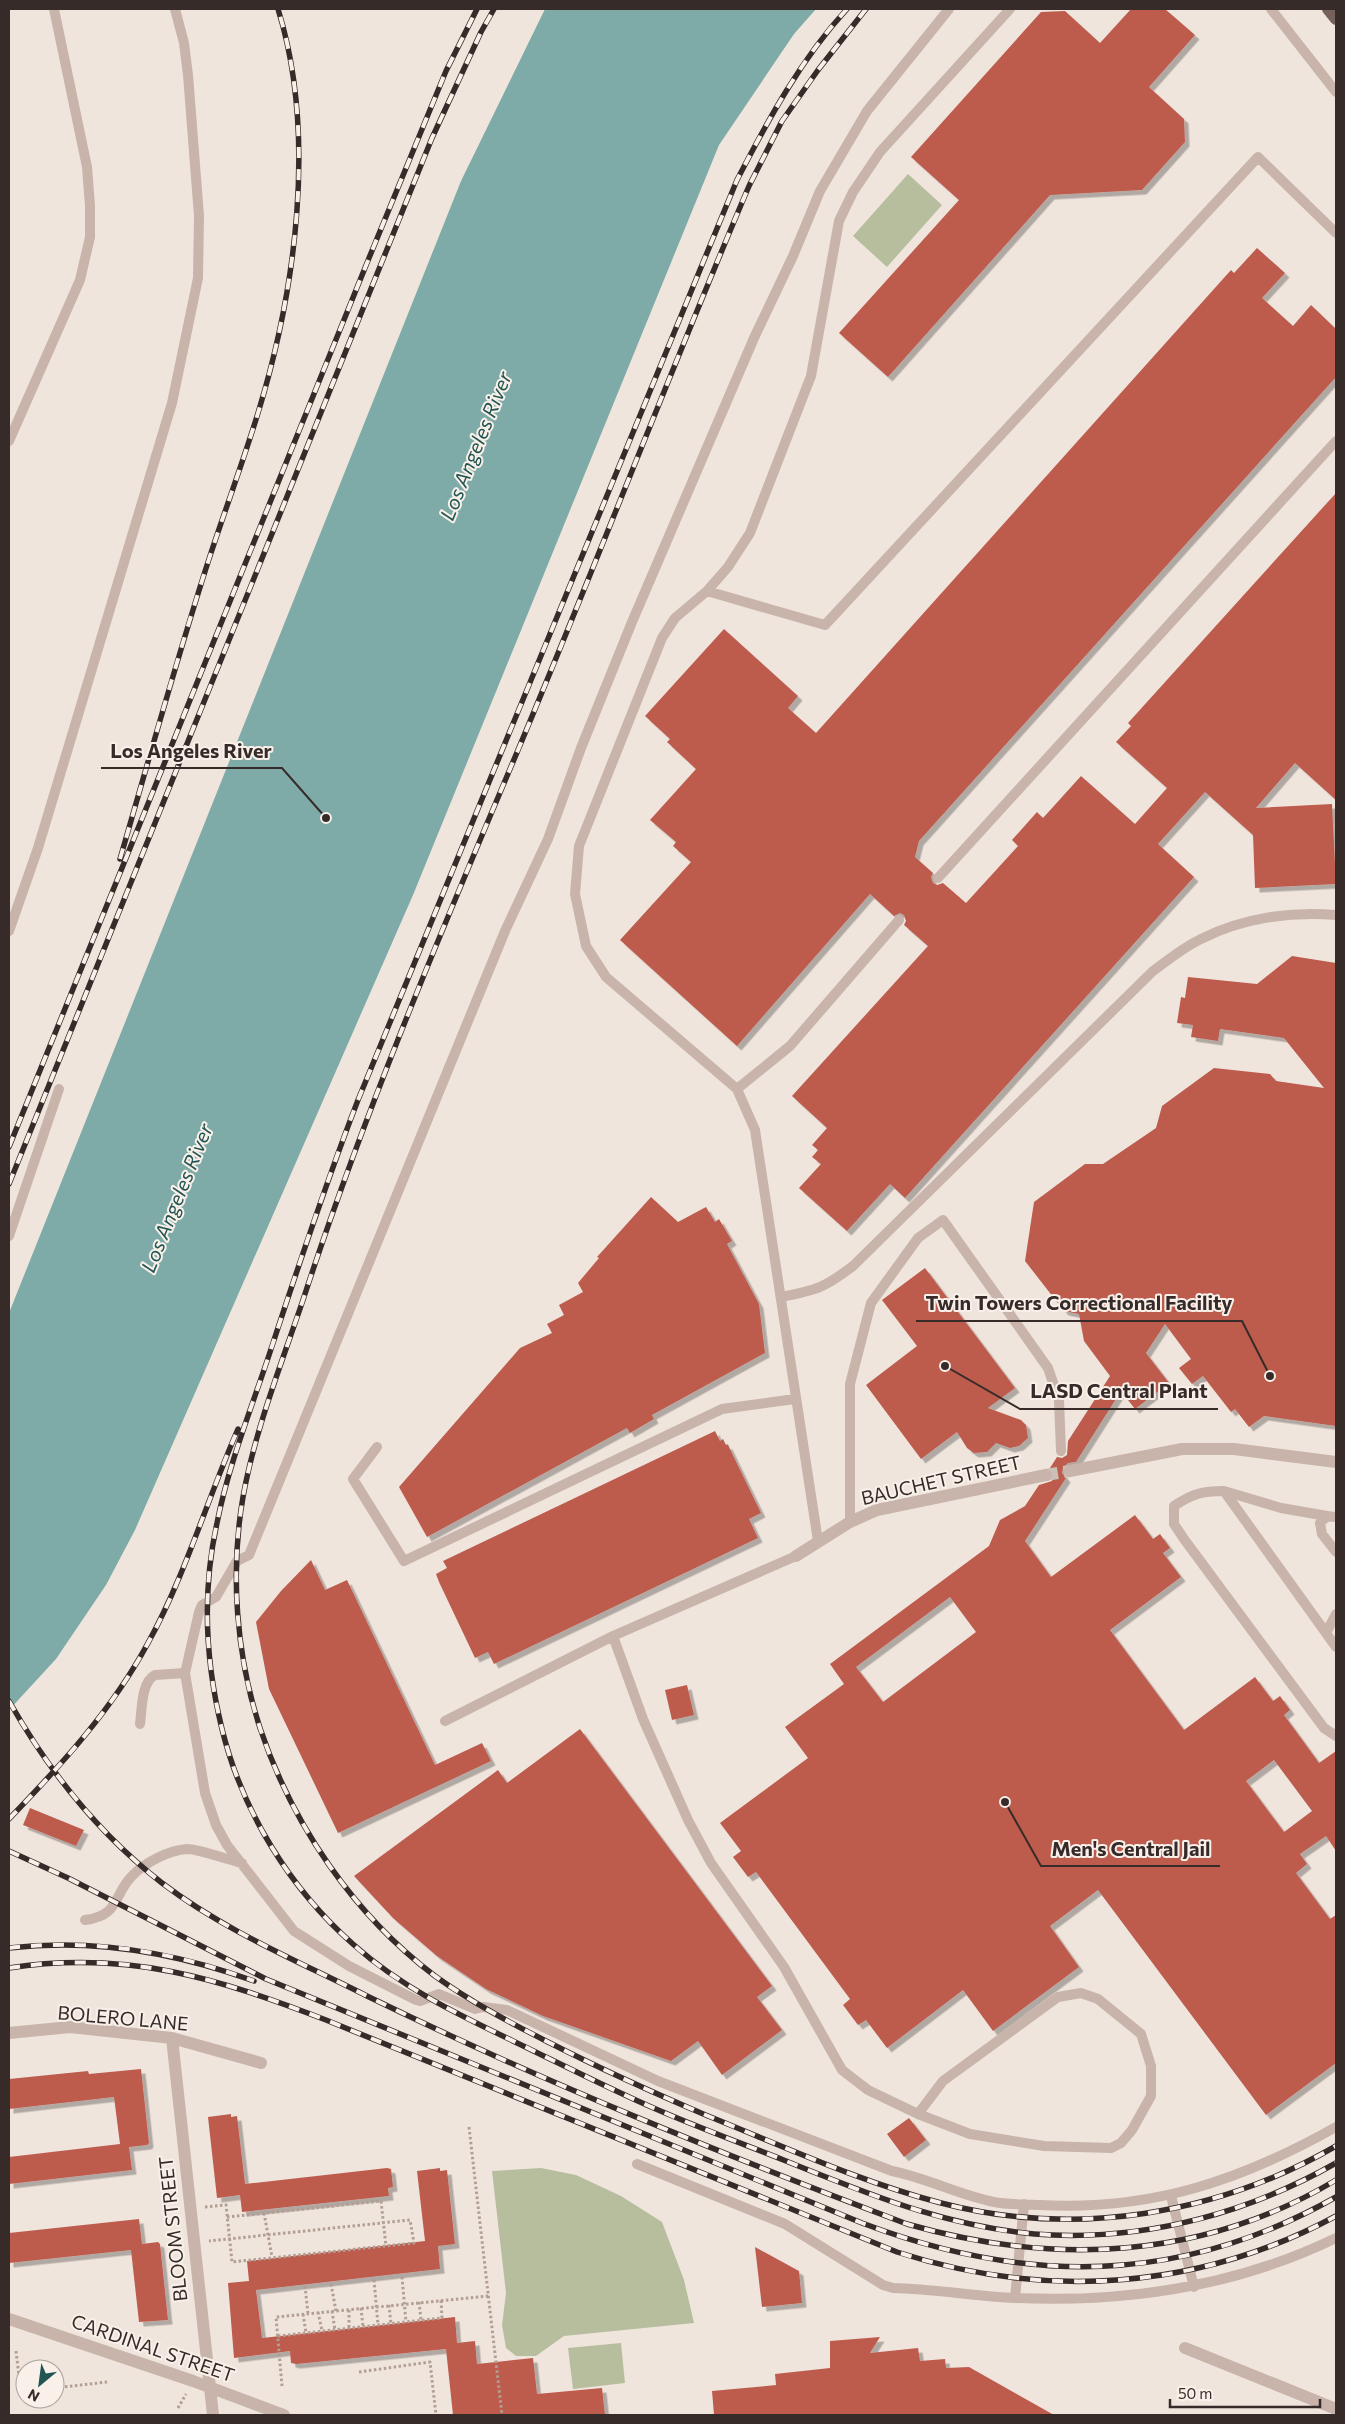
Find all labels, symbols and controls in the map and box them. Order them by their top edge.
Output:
water label: Los Angeles River [434,367,516,524]
callout: Los Angeles River [101,733,282,768]
text: Los Angeles River [110,738,272,762]
water label: Los Angeles River [135,1119,217,1276]
callout: Twin Towers Correctional Facility [916,1286,1242,1321]
text: Twin Towers Correctional Facility [926,1290,1232,1314]
callout: LASD Central Plant [1020,1374,1218,1409]
text: LASD Central Plant [1030,1378,1208,1402]
street label: BAUCHET STREET [859,1450,1023,1509]
callout: Men's Central Jail [1041,1831,1220,1866]
text: Men's Central Jail [1052,1836,1210,1860]
street label: BOLERO LANE [57,2000,189,2035]
street label: BLOOM STREET [153,2155,192,2303]
street label: CARDINAL STREET [69,2309,238,2386]
north arrow [15,2359,65,2409]
scale bar [1170,2376,1320,2408]
text: 50 m [1178,2384,1212,2402]
text: N [25,2386,42,2406]

